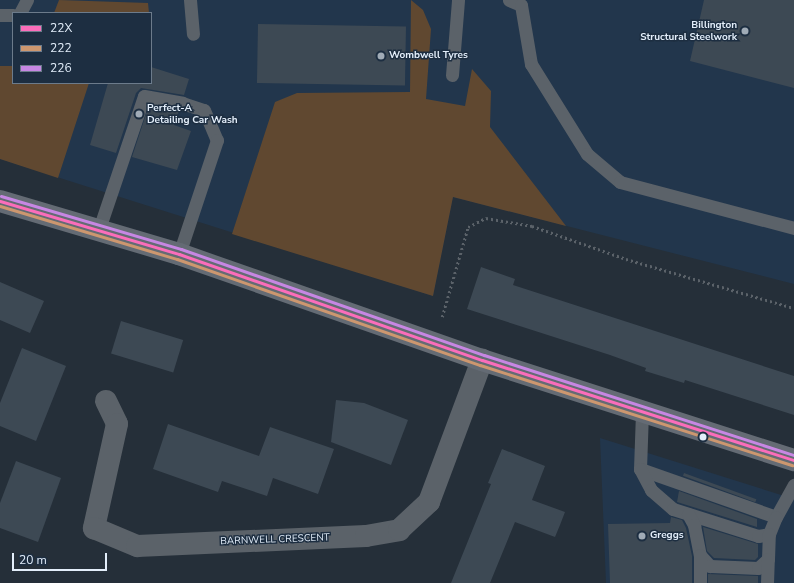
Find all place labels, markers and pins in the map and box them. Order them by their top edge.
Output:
place label: Billington Structural Steelwork [640,19,737,42]
marker: Billington Structural Steelwork [740,26,750,36]
place label: Wombwell Tyres [389,50,468,62]
marker: Wombwell Tyres [376,51,386,61]
place label: Perfect-A Detailing Car Wash [147,102,238,126]
marker: Perfect-A Detailing Car Wash [134,109,144,119]
unlabelled marker [698,432,708,442]
place label: Greggs [650,530,684,542]
marker: Greggs [637,531,647,541]

